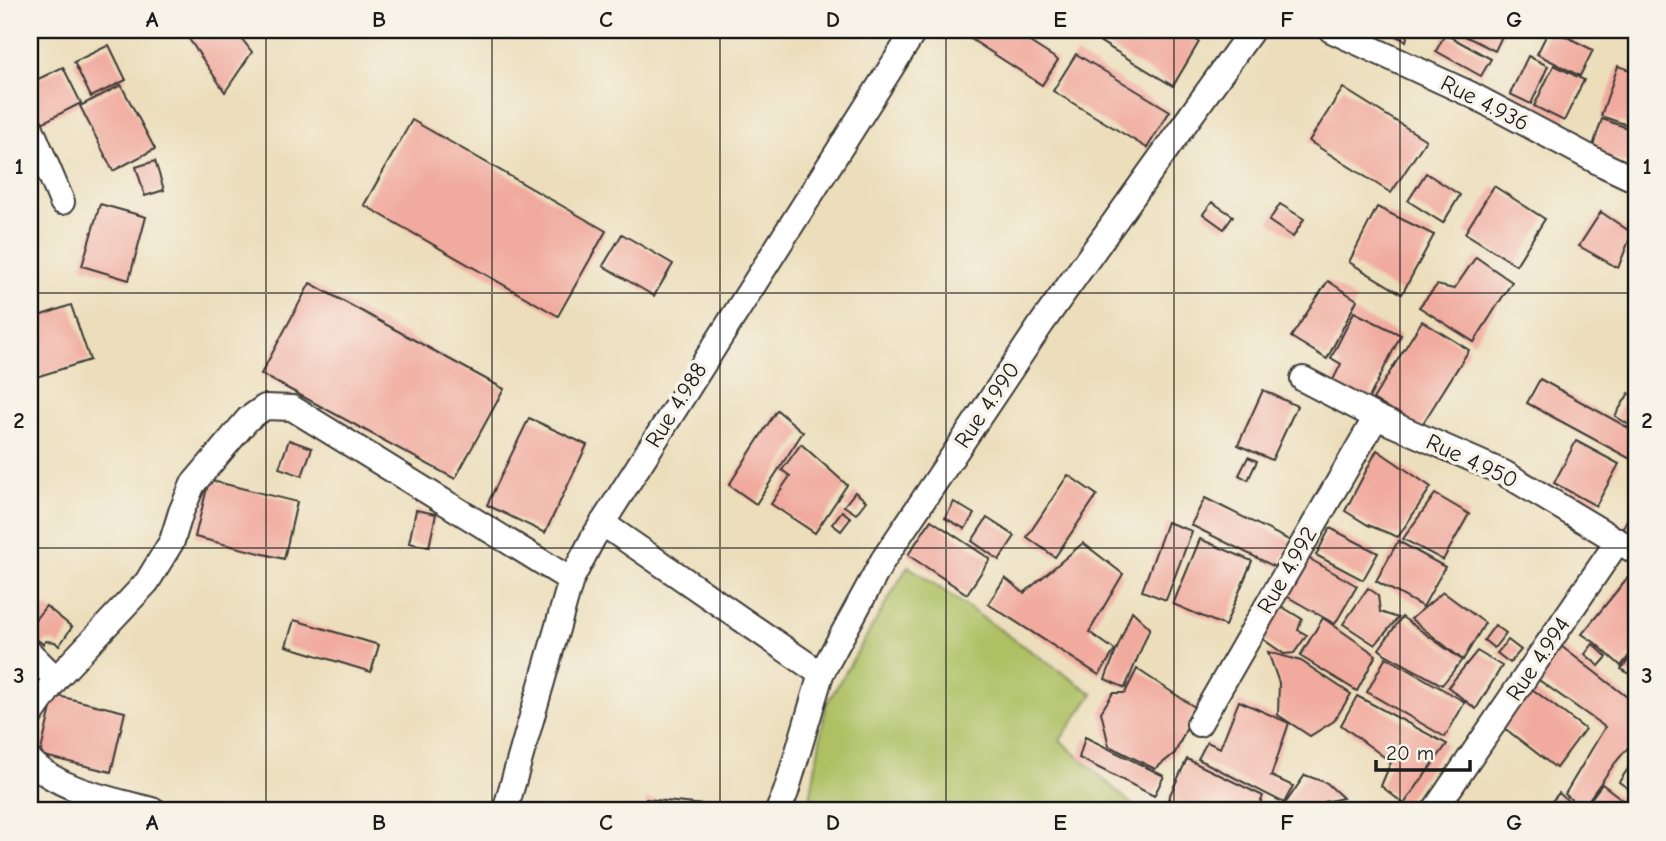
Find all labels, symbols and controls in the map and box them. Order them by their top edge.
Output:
text: A [146,6,159,33]
text: B [372,6,386,33]
text: C [599,6,613,33]
text: D [826,6,840,33]
text: E [1053,6,1067,33]
text: F [1280,6,1294,33]
text: G [1506,6,1522,33]
street label: Rue 4.936 [1436,69,1534,137]
text: 1 [14,153,24,180]
text: 1 [1642,153,1652,180]
street label: Rue 4.988 [639,357,713,453]
street label: Rue 4.990 [948,357,1026,453]
text: 2 [13,407,25,434]
text: 2 [1641,407,1653,434]
street label: Rue 4.950 [1422,428,1522,494]
street label: Rue 4.992 [1251,522,1323,618]
street label: Rue 4.994 [1500,612,1576,706]
text: 3 [13,662,25,689]
text: 3 [1641,662,1653,689]
scale bar [1376,729,1470,773]
text: 20 m [1386,741,1434,765]
text: A [146,809,159,836]
text: B [372,809,386,836]
text: C [599,809,613,836]
text: D [826,809,840,836]
text: E [1053,809,1067,836]
text: F [1280,809,1294,836]
text: G [1506,809,1522,836]

